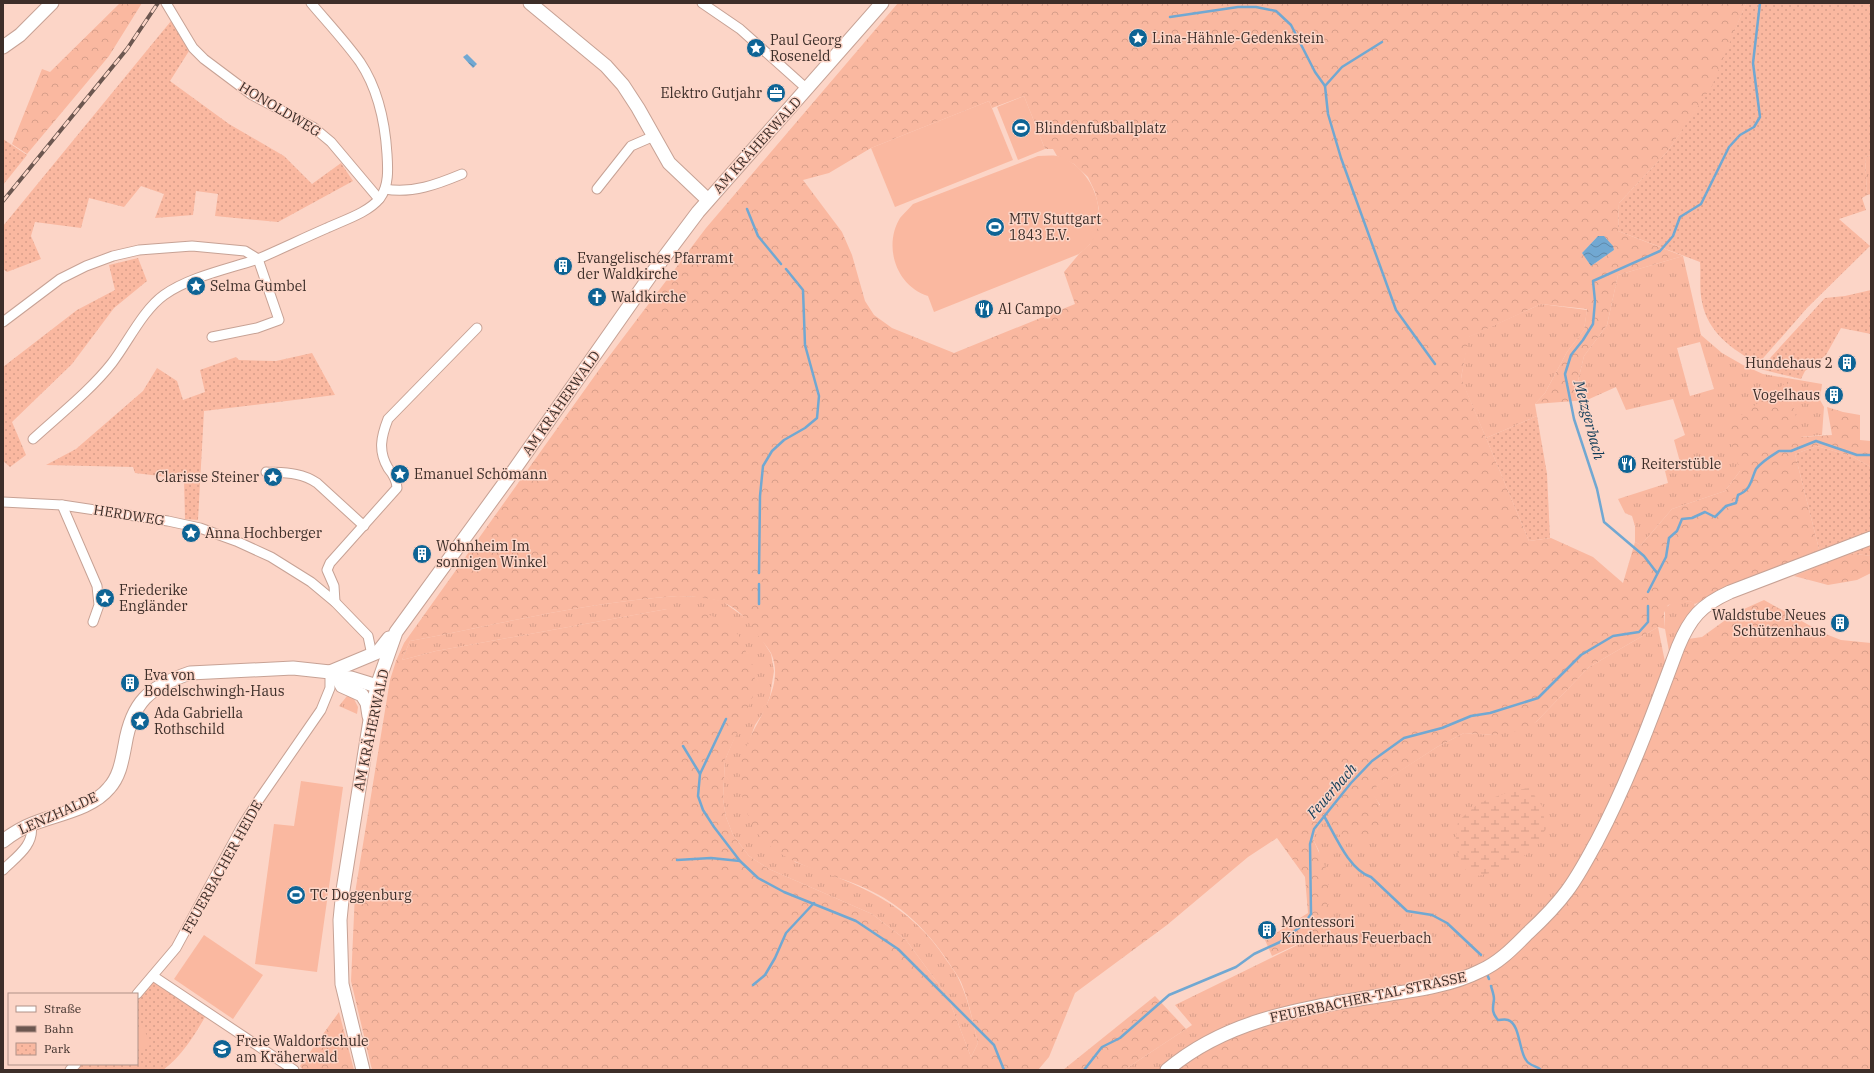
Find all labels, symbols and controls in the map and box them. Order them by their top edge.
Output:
place icon: Lina-Hähnle-Gedenkstein [1127,27,1149,49]
place label: Lina-Hähnle-Gedenkstein [1152,29,1324,47]
place label: Paul Georg Roseneld [770,31,842,65]
place icon: Paul Georg Roseneld [745,37,767,59]
street label: HONOLDWEG [236,77,324,141]
office icon: Elektro Gutjahr [765,82,787,104]
place label: Elektro Gutjahr [660,84,763,102]
street label: AM KRÄHERWALD [709,93,805,197]
sports icon: Blindenfußballplatz [1010,117,1032,139]
place label: Blindenfußballplatz [1035,119,1166,137]
place label: MTV Stuttgart 1843 E.V. [1009,210,1101,244]
sports icon: MTV Stuttgart 1843 E.V. [984,216,1006,238]
place label: Evangelisches Pfarramt der Waldkirche [577,249,733,283]
building icon: Evangelisches Pfarramt der Waldkirche [552,255,574,277]
place icon: Selma Gumbel [185,275,207,297]
place label: Selma Gumbel [210,277,307,295]
church icon: Waldkirche [586,286,608,308]
place label: Waldkirche [611,288,686,306]
restaurant icon: Al Campo [973,298,995,320]
place label: Al Campo [998,300,1062,318]
street label: AM KRÄHERWALD [518,347,604,459]
building icon: Hundehaus 2 [1836,352,1858,374]
place label: Hundehaus 2 [1745,354,1833,372]
water label: Metzgerbach [1569,377,1609,462]
building icon: Vogelhaus [1823,384,1845,406]
place label: Vogelhaus [1753,386,1820,404]
restaurant icon: Reiterstüble [1616,453,1638,475]
place label: Reiterstüble [1641,455,1721,473]
place icon: Emanuel Schömann [389,463,411,485]
place label: Emanuel Schömann [414,465,548,483]
place icon: Clarisse Steiner [262,466,284,488]
place label: Clarisse Steiner [155,468,260,486]
street label: HERDWEG [92,501,166,529]
place icon: Anna Hochberger [180,522,202,544]
place label: Anna Hochberger [205,524,323,542]
place label: Wohnheim Im sonnigen Winkel [436,537,547,571]
building icon: Wohnheim Im sonnigen Winkel [411,543,433,565]
place label: Friederike Engländer [119,581,188,615]
place icon: Friederike Engländer [94,587,116,609]
place label: Waldstube Neues Schützenhaus [1712,606,1826,640]
building icon: Waldstube Neues Schützenhaus [1829,612,1851,634]
place label: Eva von Bodelschwingh-Haus [144,666,285,700]
street label: AM KRÄHERWALD [349,667,393,793]
building icon: Eva von Bodelschwingh-Haus [119,672,141,694]
place label: Ada Gabriella Rothschild [154,704,244,738]
place icon: Ada Gabriella Rothschild [129,710,151,732]
water label: Feuerbach [1302,759,1361,823]
street label: LENZHALDE [16,788,100,838]
street label: FEUERBACHER HEIDE [178,797,266,937]
sports icon: TC Doggenburg [285,884,307,906]
place label: TC Doggenburg [310,886,412,904]
place label: Montessori Kinderhaus Feuerbach [1281,913,1432,947]
building icon: Montessori Kinderhaus Feuerbach [1256,919,1278,941]
street label: FEUERBACHER-TAL-STRASSE [1268,967,1468,1027]
legend [8,993,138,1065]
text: Straße [44,1001,81,1016]
text: Bahn [44,1021,74,1036]
place label: Freie Waldorfschule am Kräherwald [236,1032,369,1066]
school or university icon: Freie Waldorfschule am Kräherwald [211,1038,233,1060]
text: Park [44,1041,70,1056]

